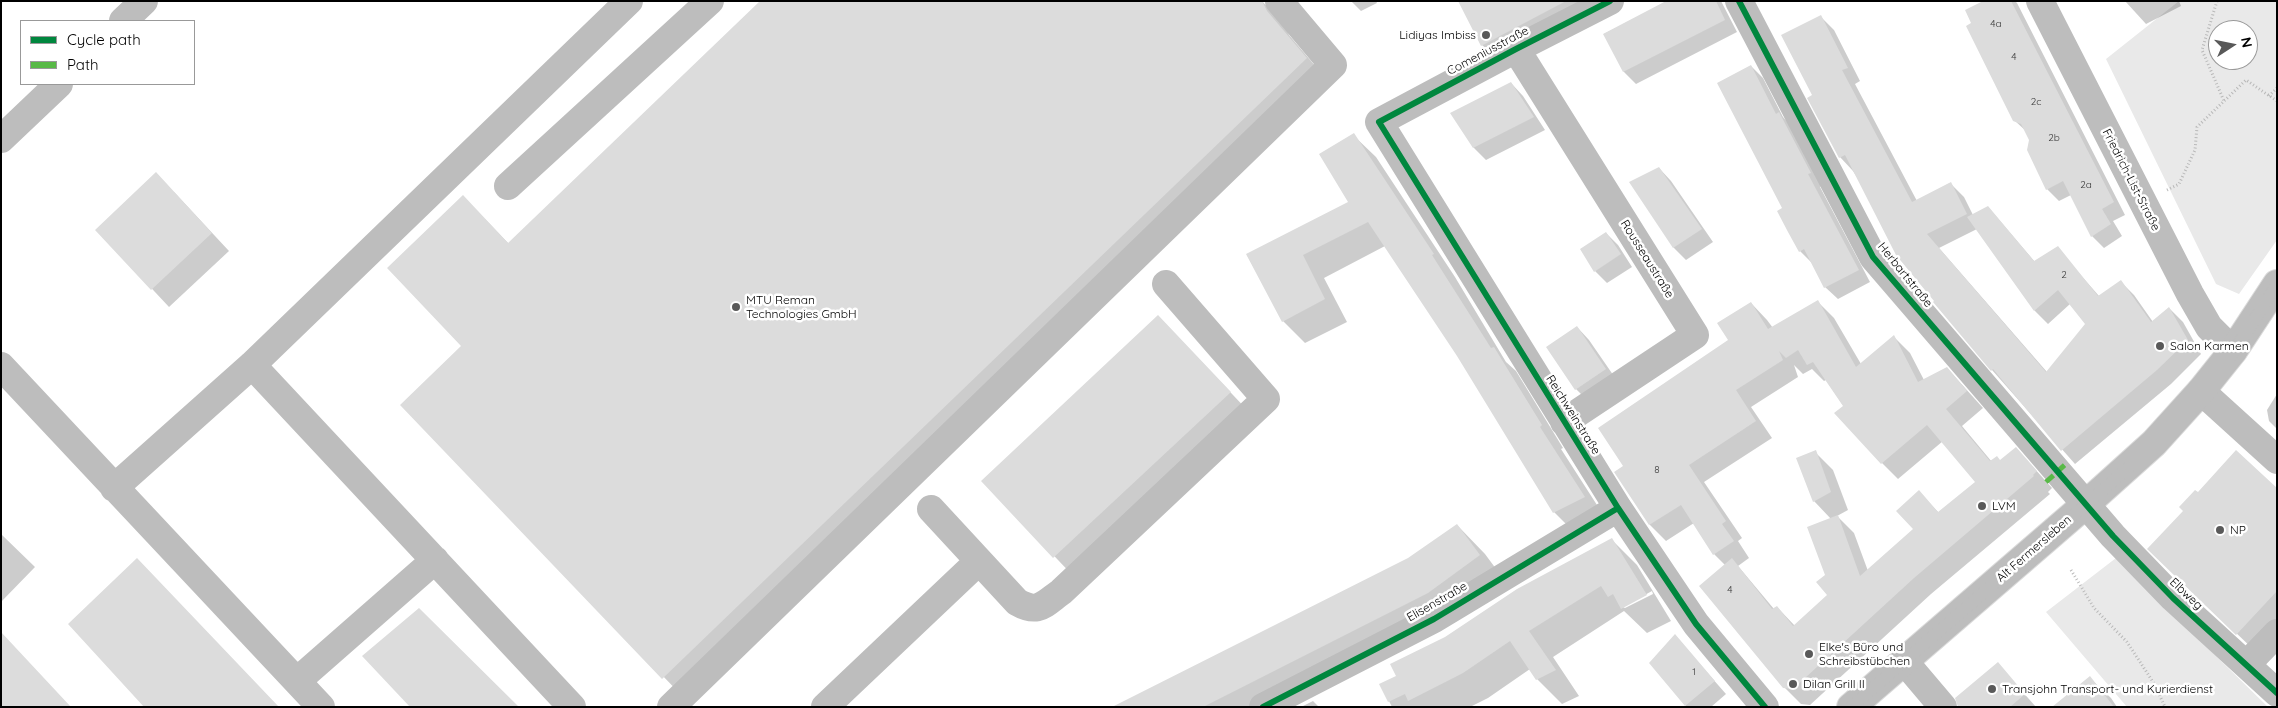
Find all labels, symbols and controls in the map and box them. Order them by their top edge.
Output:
house number: 4a [1990,18,2002,30]
legend [20,20,195,85]
north arrow [2208,20,2258,70]
street label: Comeniusstraße [1445,23,1531,79]
place label: Lidiyas Imbiss [1399,28,1476,42]
marker: Lidiyas Imbiss [1480,29,1492,41]
text: Cycle path [67,30,141,49]
text: N [2237,36,2257,49]
house number: 4 [2011,51,2017,63]
text: Path [67,55,99,74]
house number: 2c [2031,96,2041,108]
street label: Friedrich-List-Straße [2099,126,2163,234]
house number: 2b [2048,132,2060,144]
house number: 2a [2080,179,2092,191]
street label: Rousseaustraße [1617,217,1677,301]
street label: Herbartstraße [1875,240,1935,310]
house number: 2 [2061,269,2067,281]
place label: MTU Reman Technologies GmbH [746,293,857,321]
marker: MTU Reman Technologies GmbH [730,301,742,313]
place label: Salon Karmen [2170,339,2249,353]
marker: Salon Karmen [2154,340,2166,352]
street label: Reichweinstraße [1543,373,1603,457]
house number: 8 [1654,464,1660,476]
place label: LVM [1992,499,2016,513]
marker: LVM [1976,500,1988,512]
street label: Alt Fermersleben [1994,513,2074,585]
place label: NP [2230,523,2246,537]
marker: NP [2214,524,2226,536]
street label: Elbweg [2166,575,2206,613]
street label: Elisenstraße [1404,579,1470,625]
house number: 4 [1727,584,1733,596]
place label: Elke's Büro und Schreibstübchen [1819,640,1910,668]
marker: Elke's Büro und Schreibstübchen [1803,648,1815,660]
house number: 1 [1692,666,1696,678]
place label: Dilan Grill II [1803,677,1865,691]
marker: Dilan Grill II [1787,678,1799,690]
place label: Transjohn Transport- und Kurierdienst [2002,682,2213,696]
marker: Transjohn Transport- und Kurierdienst [1986,683,1998,695]

